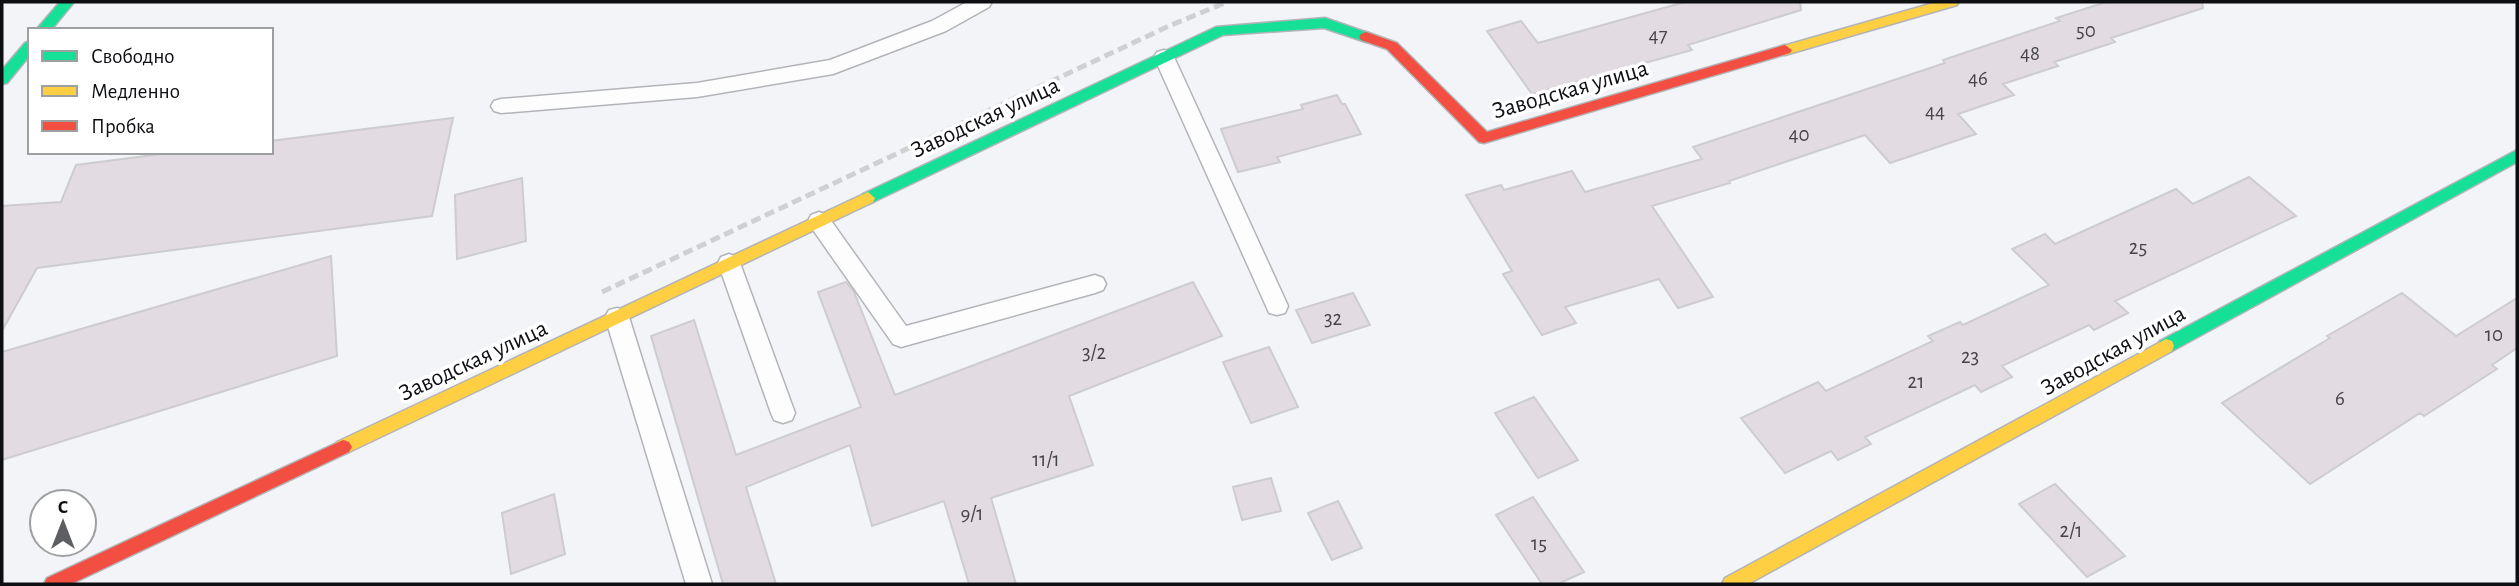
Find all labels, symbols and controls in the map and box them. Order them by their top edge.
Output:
house number: 50 [2076,20,2096,41]
house number: 47 [1649,25,1668,46]
legend [28,28,273,154]
house number: 48 [2020,43,2040,64]
text: Свободно [91,46,175,67]
street label: Заводская улица [1490,56,1651,124]
house number: 46 [1968,68,1988,89]
street label: Заводская улица [908,73,1063,163]
text: Медленно [91,81,180,102]
house number: 44 [1925,101,1945,122]
text: Пробка [91,116,155,137]
house number: 40 [1788,124,1810,145]
house number: 25 [2129,237,2147,258]
street label: Заводская улица [2037,301,2190,400]
house number: 32 [1324,308,1342,329]
street label: Заводская улица [396,316,551,406]
house number: 10 [2485,324,2503,345]
house number: 3/2 [1082,342,1106,363]
house number: 23 [1961,346,1979,367]
house number: 21 [1908,371,1924,392]
house number: 6 [2335,388,2345,409]
house number: 11/1 [1032,449,1060,470]
north arrow [28,488,98,558]
text: С [58,498,68,517]
house number: 9/1 [960,503,984,524]
house number: 2/1 [2060,520,2082,541]
house number: 15 [1531,533,1547,554]

